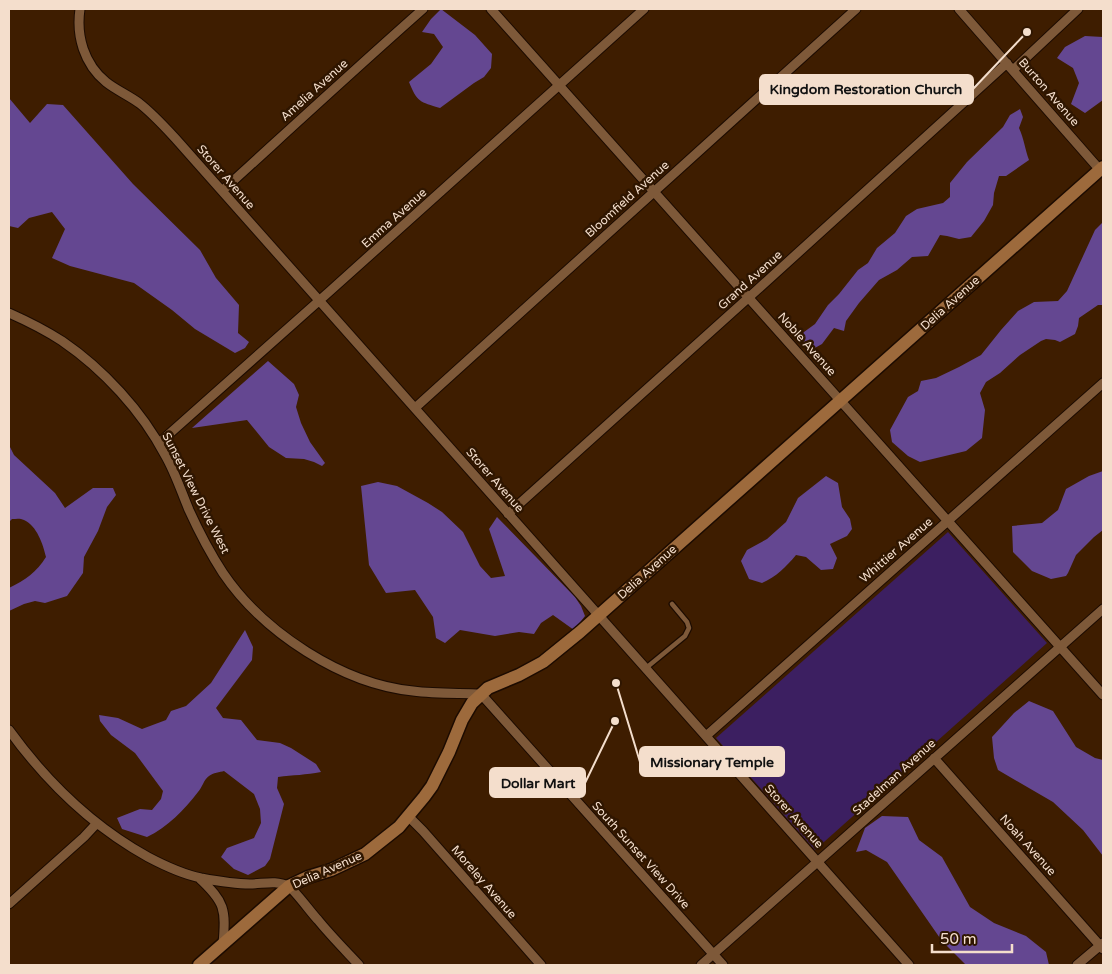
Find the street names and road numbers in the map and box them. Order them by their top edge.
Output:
street label: Burton Avenue [1016,55,1082,129]
street label: Amelia Avenue [278,56,351,124]
street label: Storer Avenue [194,142,258,212]
street label: Bloomfield Avenue [582,158,672,240]
street label: Emma Avenue [359,185,429,251]
street label: Grand Avenue [715,247,785,312]
street label: Delia Avenue [918,273,982,333]
street label: Noble Avenue [775,310,839,379]
street label: Sunset View Drive West [159,430,233,556]
street label: Storer Avenue [463,445,527,515]
street label: Whittier Avenue [857,514,935,585]
street label: Delia Avenue [615,542,679,602]
street label: Stadelman Avenue [850,736,939,818]
street label: Storer Avenue [762,781,826,851]
street label: South Sunset View Drive [589,799,693,912]
street label: Noah Avenue [997,812,1059,878]
street label: Moreley Avenue [448,843,520,922]
street label: Delia Avenue [290,848,364,892]

